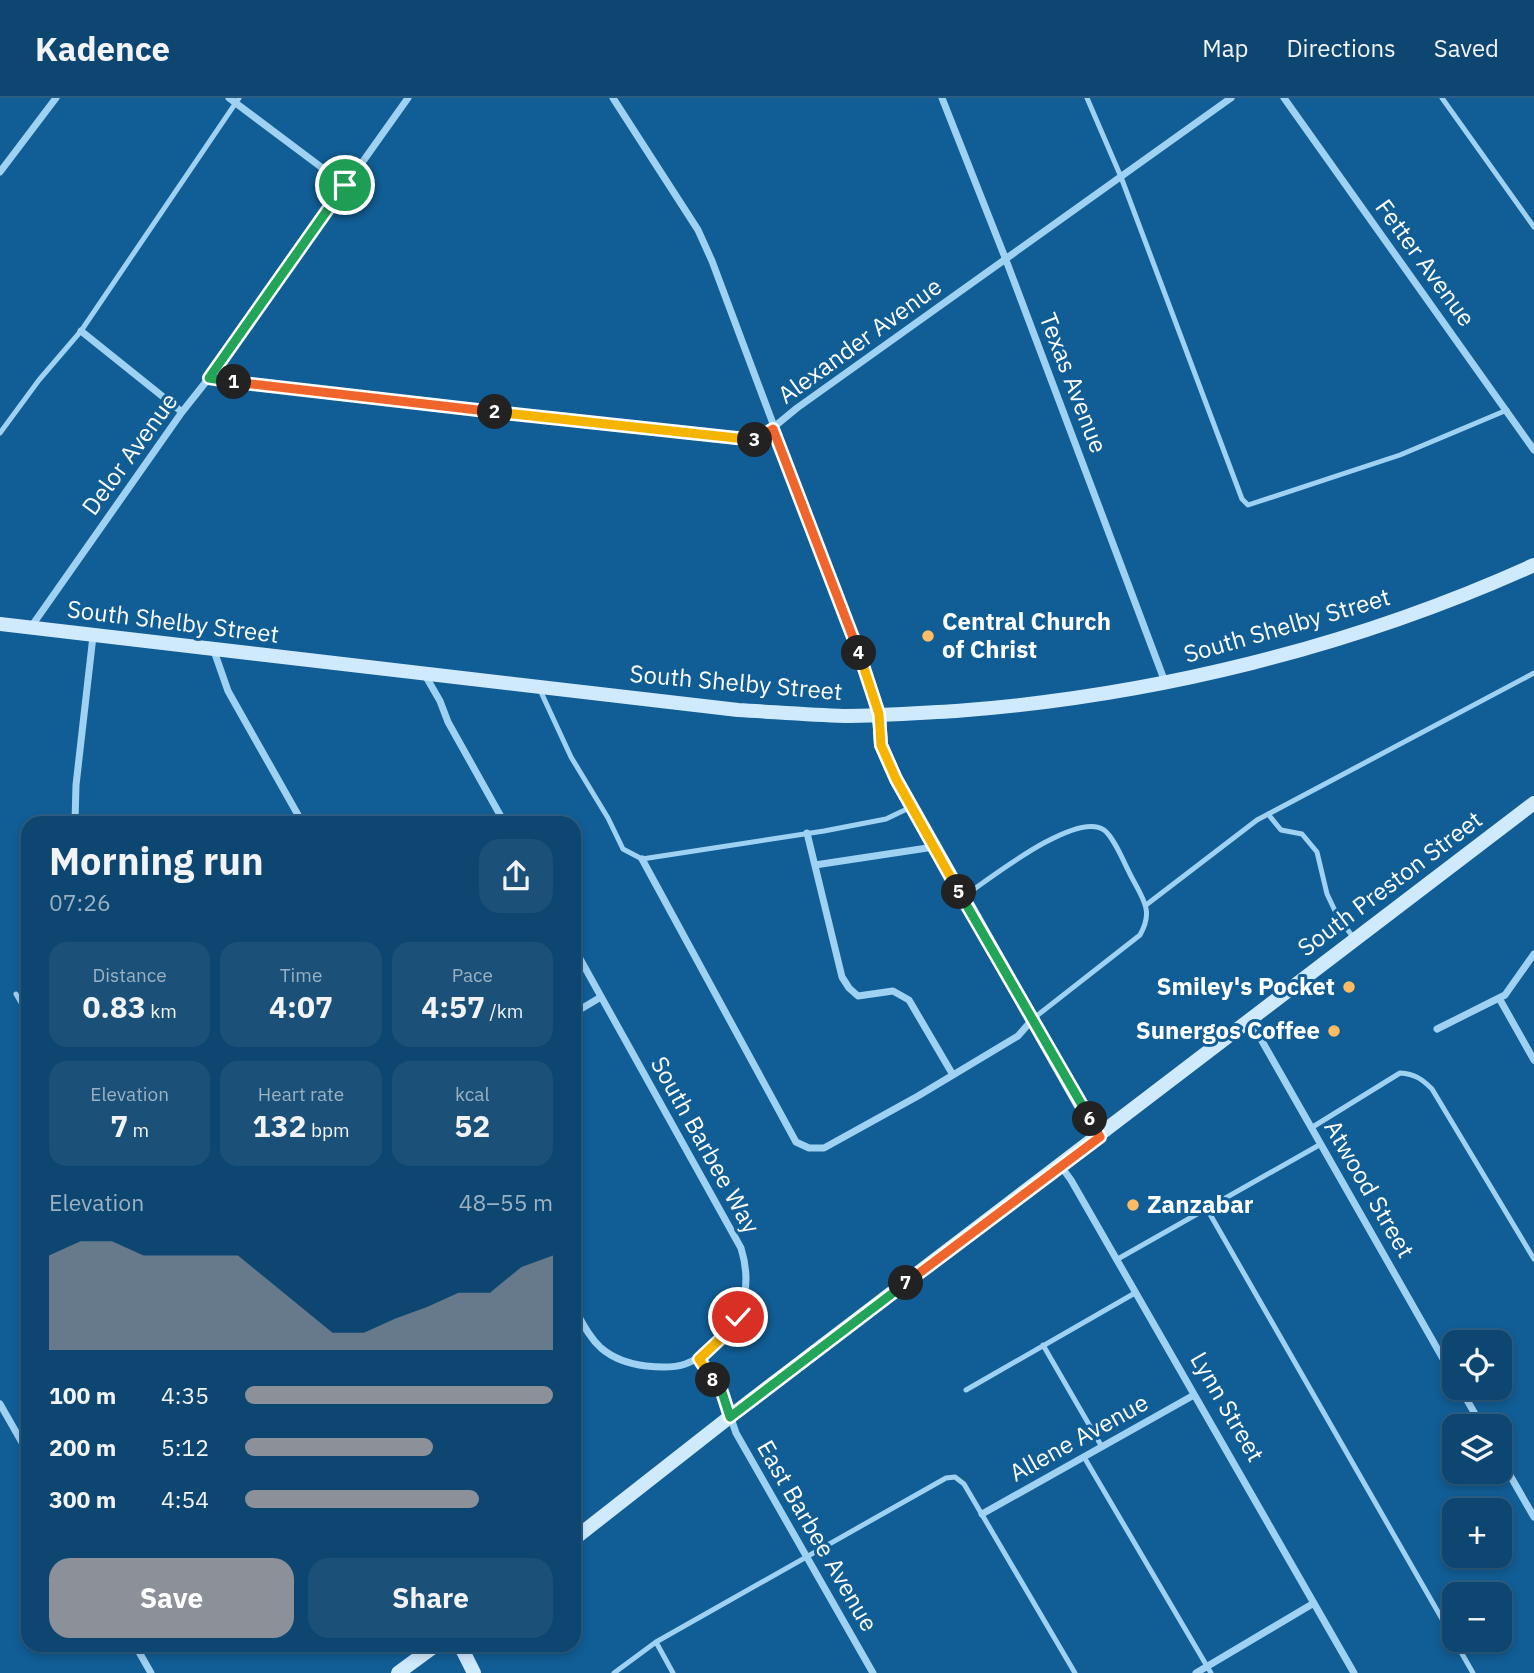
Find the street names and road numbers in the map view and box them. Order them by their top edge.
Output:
street label: Fetter Avenue [1369,192,1483,333]
street label: Alexander Avenue [771,270,948,410]
street label: Texas Avenue [1033,308,1115,457]
street label: Delor Avenue [74,386,184,521]
street label: South Shelby Street [1180,580,1394,670]
street label: South Shelby Street [65,592,281,650]
street label: South Shelby Street [628,657,844,707]
street label: South Preston Street [1291,803,1488,963]
street label: South Barbee Way [644,1050,768,1239]
street label: Atwood Street [1317,1114,1422,1263]
street label: Lynn Street [1184,1346,1272,1467]
street label: Allene Avenue [1003,1386,1154,1488]
street label: East Barbee Avenue [750,1434,886,1637]

